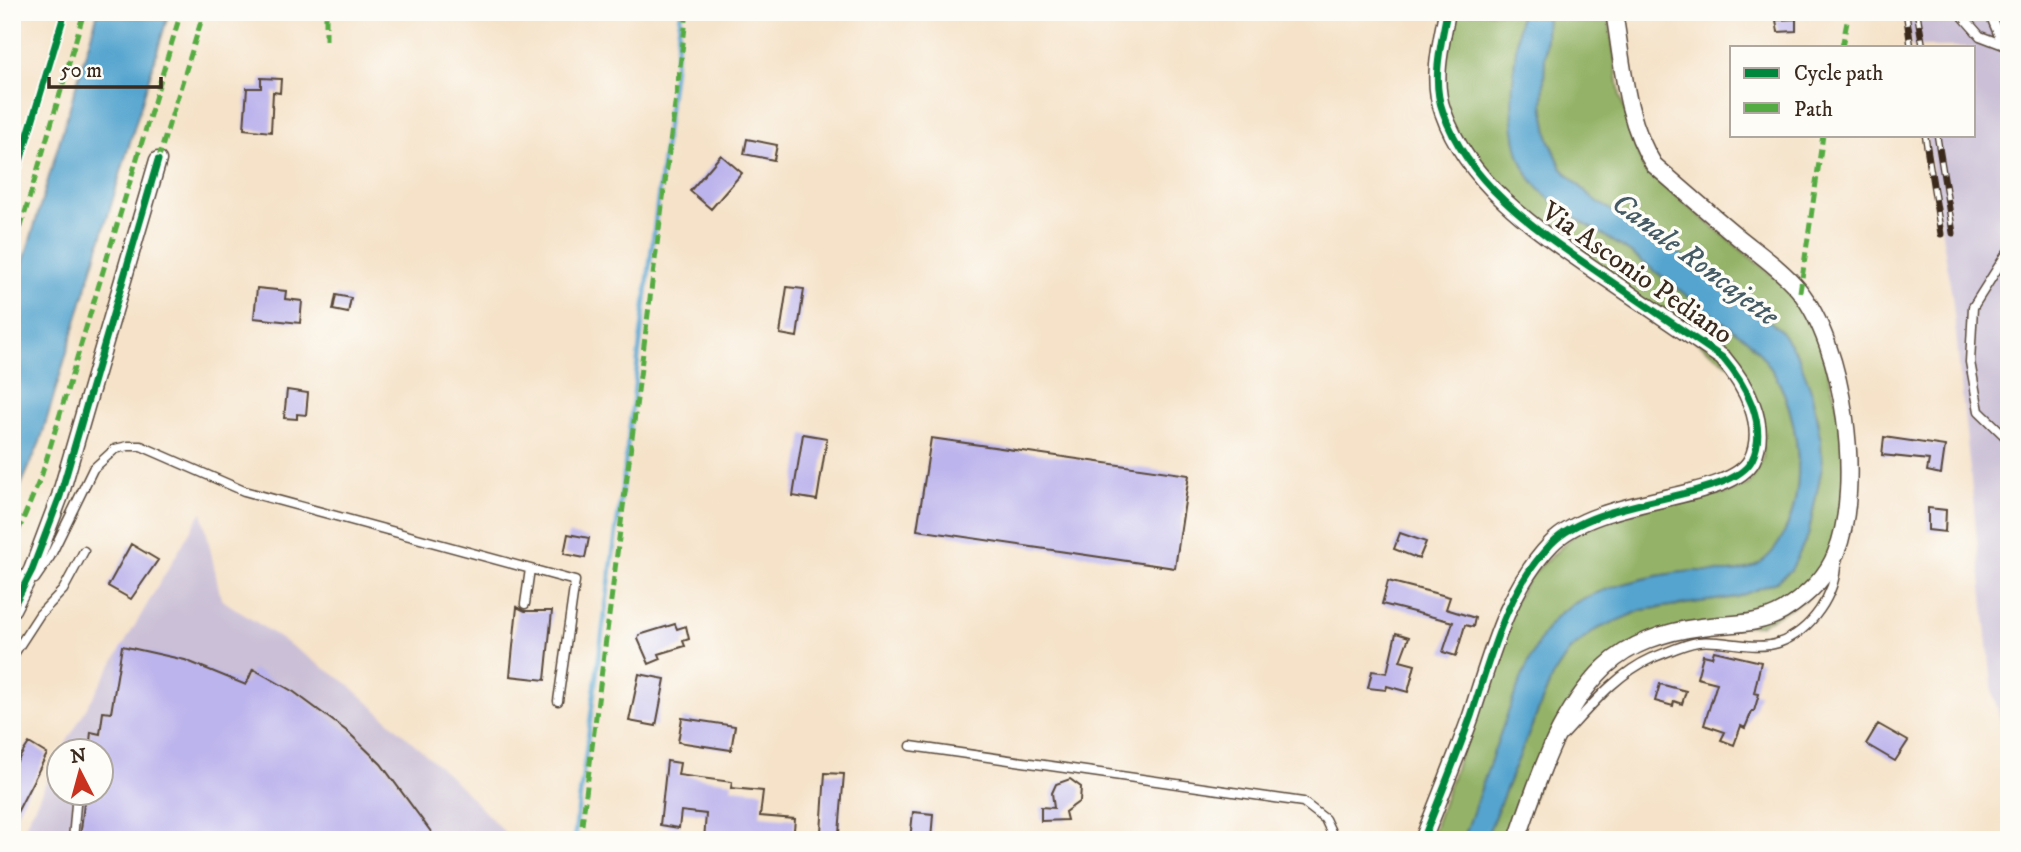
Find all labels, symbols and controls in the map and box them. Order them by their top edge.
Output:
scale bar [49,46,161,90]
legend [1730,46,1976,136]
text: 50 m [60,58,102,84]
text: Cycle path [1794,61,1883,87]
text: Path [1794,97,1833,123]
water label: Canale Roncajette [1604,185,1787,335]
street label: Via Asconio Pediano [1534,193,1739,352]
north arrow [46,736,116,806]
text: N [69,744,88,769]

